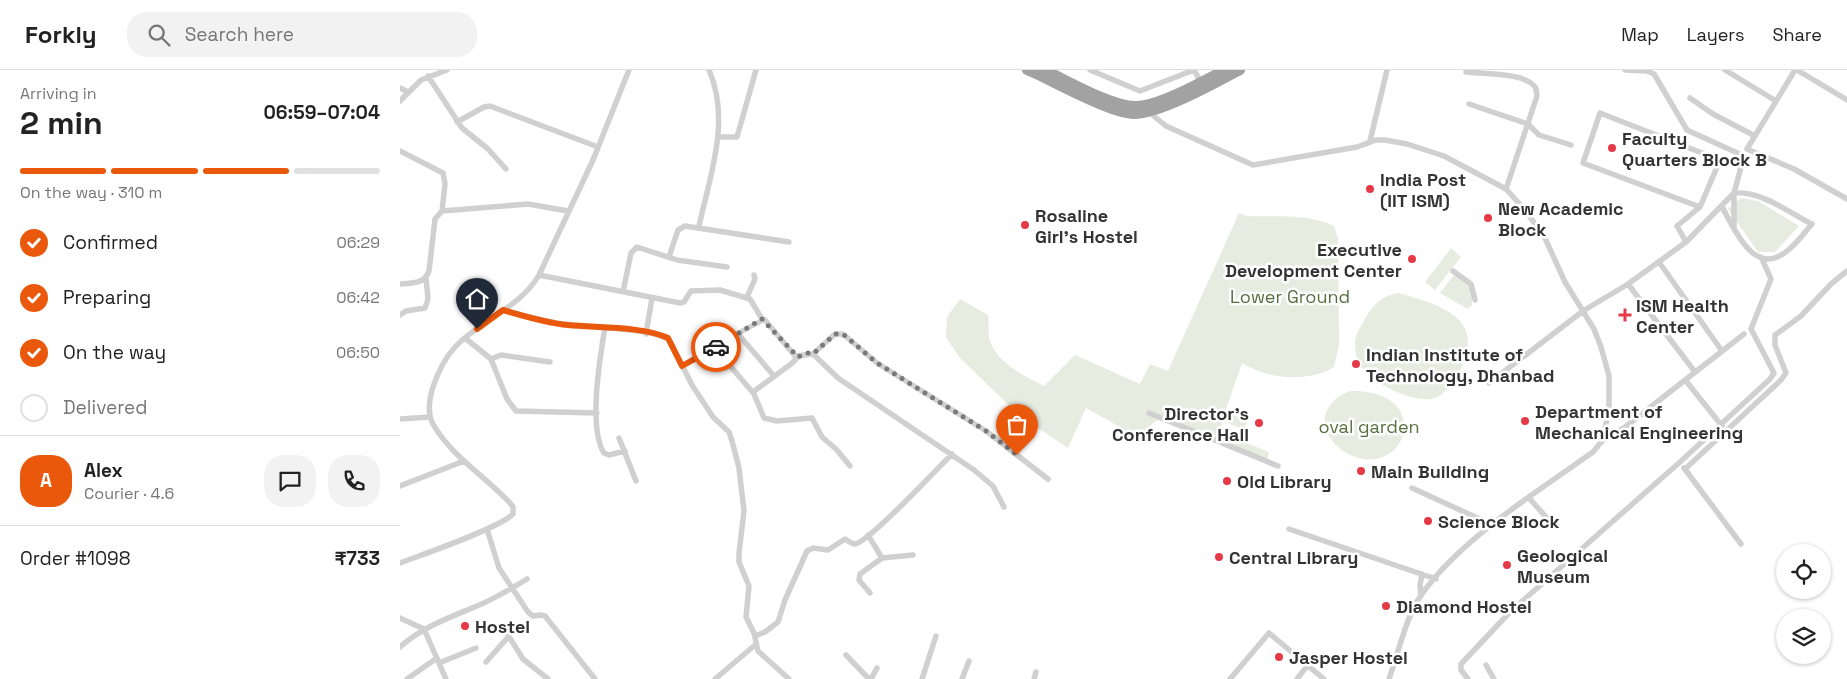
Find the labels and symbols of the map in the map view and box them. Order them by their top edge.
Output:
place label: Faculty Quarters Block B [1622,127,1767,171]
marker: Faculty Quarters Block B [1606,142,1618,154]
place label: India Post (IIT ISM) [1380,168,1466,212]
marker: India Post (IIT ISM) [1364,183,1376,195]
place label: New Academic Block [1498,197,1624,241]
place label: Rosaline Girl's Hostel [1035,204,1138,248]
marker: New Academic Block [1482,212,1494,224]
marker: Rosaline Girl's Hostel [1019,219,1031,231]
place label: Executive Development Center [1225,238,1402,282]
marker: Executive Development Center [1406,253,1418,265]
pin [456,278,498,329]
park label: Lower Ground [1230,285,1350,308]
place label: ISM Health Center [1636,294,1729,338]
marker: ISM Health Center [1618,308,1632,322]
courier [691,322,741,372]
place label: Indian Institute of Technology, Dhanbad [1366,343,1554,387]
marker: Indian Institute of Technology, Dhanbad [1350,358,1362,370]
place label: Department of Mechanical Engineering [1535,400,1743,444]
place label: Director's Conference Hall [1112,402,1249,446]
pin [996,404,1038,455]
park label: oval garden [1318,415,1420,438]
marker: Department of Mechanical Engineering [1519,415,1531,427]
marker: Director's Conference Hall [1253,417,1265,429]
place label: Main Building [1371,460,1489,483]
marker: Main Building [1355,465,1367,477]
place label: Old Library [1237,470,1332,493]
marker: Old Library [1221,475,1233,487]
place label: Science Block [1438,510,1560,533]
marker: Science Block [1422,515,1434,527]
place label: Geological Museum [1517,544,1608,588]
place label: Central Library [1229,546,1358,569]
marker: Central Library [1213,551,1225,563]
marker: Geological Museum [1501,559,1513,571]
place label: Diamond Hostel [1396,595,1532,618]
marker: Diamond Hostel [1380,600,1392,612]
place label: Hostel [475,615,530,638]
marker: Hostel [459,620,471,632]
place label: Jasper Hostel [1289,646,1408,669]
marker: Jasper Hostel [1273,651,1285,663]

